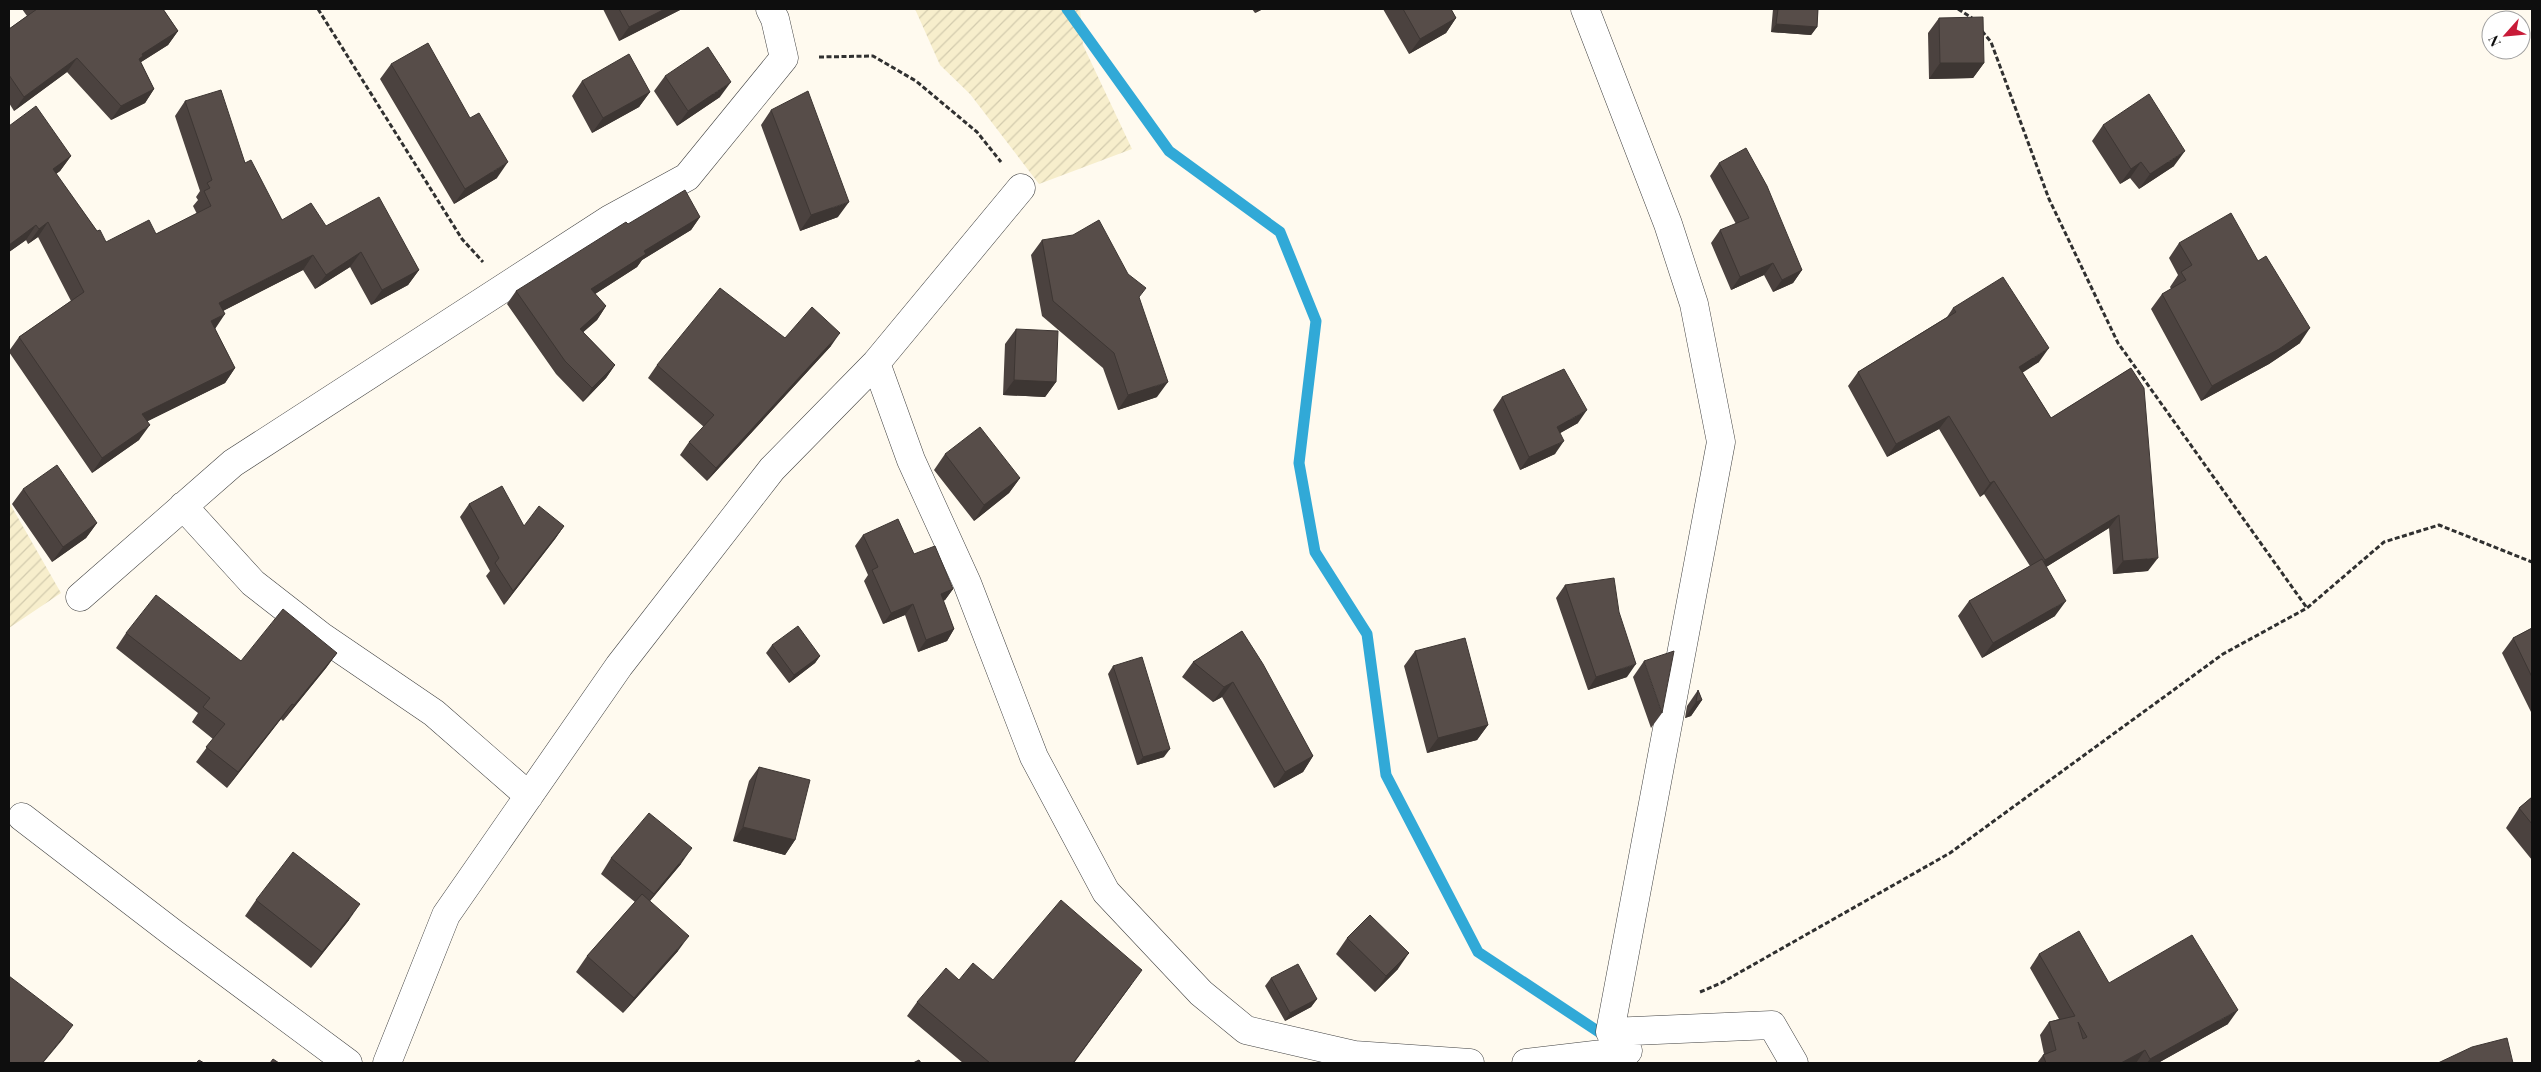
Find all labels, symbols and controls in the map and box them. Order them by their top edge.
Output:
north arrow [2481,10,2531,60]
text: N [2483,32,2505,50]

